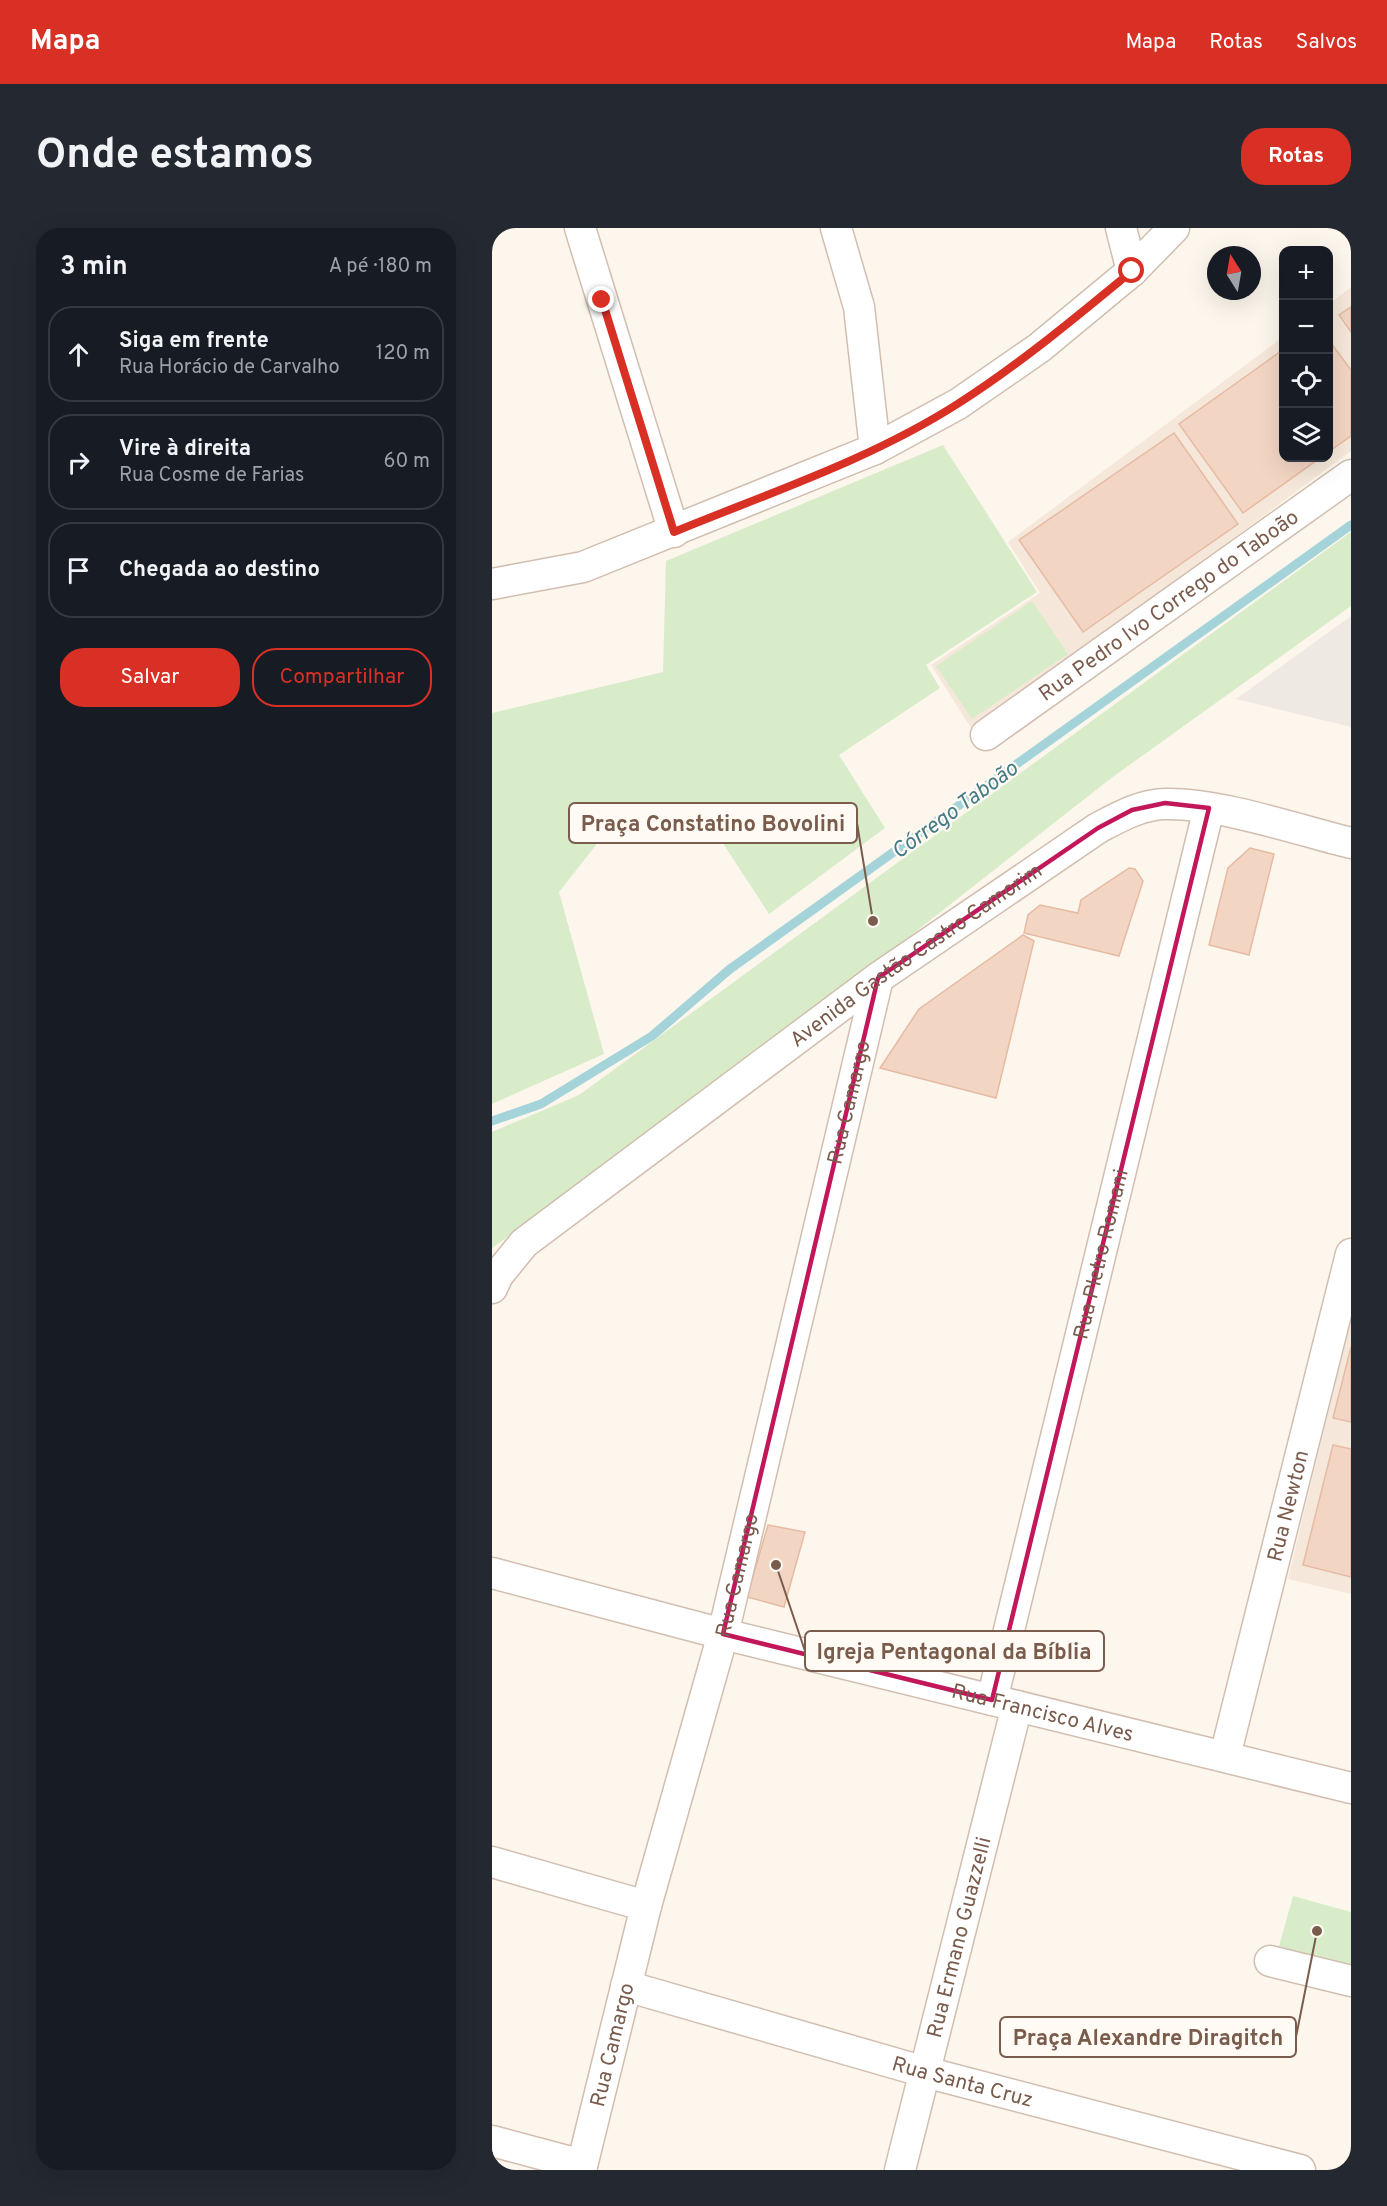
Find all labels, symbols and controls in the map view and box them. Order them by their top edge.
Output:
text: Mapa [30,24,100,60]
text: Mapa [1126,29,1176,56]
text: Rotas [1209,29,1263,56]
text: Salvos [1296,29,1357,56]
button: Rotas [1241,128,1351,185]
text: Onde estamos [36,130,314,183]
north arrow [1207,246,1261,300]
map controls [1279,246,1333,462]
button: + [1279,246,1333,300]
text: 3 min [60,251,128,284]
text: A pé · 180 m [329,254,432,280]
route start [1118,257,1144,283]
route end [588,286,614,312]
button: − [1279,300,1333,354]
text: Siga em frente [119,328,269,355]
icon: ahead [62,338,95,371]
text: 120 m [376,341,430,367]
button: locate [1279,354,1333,408]
text: Rua Horácio de Carvalho [119,355,340,381]
button: layers [1279,408,1333,462]
text: Vire à direita [119,436,251,463]
icon: right [62,446,95,479]
text: 60 m [384,449,430,475]
text: Rua Cosme de Farias [119,463,304,489]
street label: Rua Pedro Ivo Corrego do Taboão [1034,504,1305,708]
icon: arrive [62,554,95,587]
text: Chegada ao destino [119,557,320,584]
button: Salvar [60,648,240,707]
button: Compartilhar [252,648,432,707]
water label: Córrego Taboão [887,756,1024,866]
callout: Praça Constatino Bovolini [569,803,857,843]
text: Praça Constatino Bovolini [581,812,845,839]
street label: Avenida Gastão Castro Camorim [785,858,1048,1054]
street label: Rua Camargo [822,1038,878,1167]
street label: Rua Pletro Romani [1068,1166,1136,1342]
street label: Rua Newton [1262,1448,1316,1565]
street label: Rua Camargo [711,1511,766,1640]
callout: Igreja Pentagonal da Bíblia [805,1631,1104,1671]
text: Igreja Pentagonal da Bíblia [816,1640,1092,1667]
street label: Rua Francisco Alves [948,1679,1136,1749]
street label: Rua Ermano Guazzelli [922,1834,998,2041]
street label: Rua Camargo [585,1980,642,2110]
callout: Praça Alexandre Diragitch [1000,2017,1296,2057]
text: Praça Alexandre Diragitch [1013,2026,1283,2053]
street label: Rua Santa Cruz [889,2051,1036,2115]

